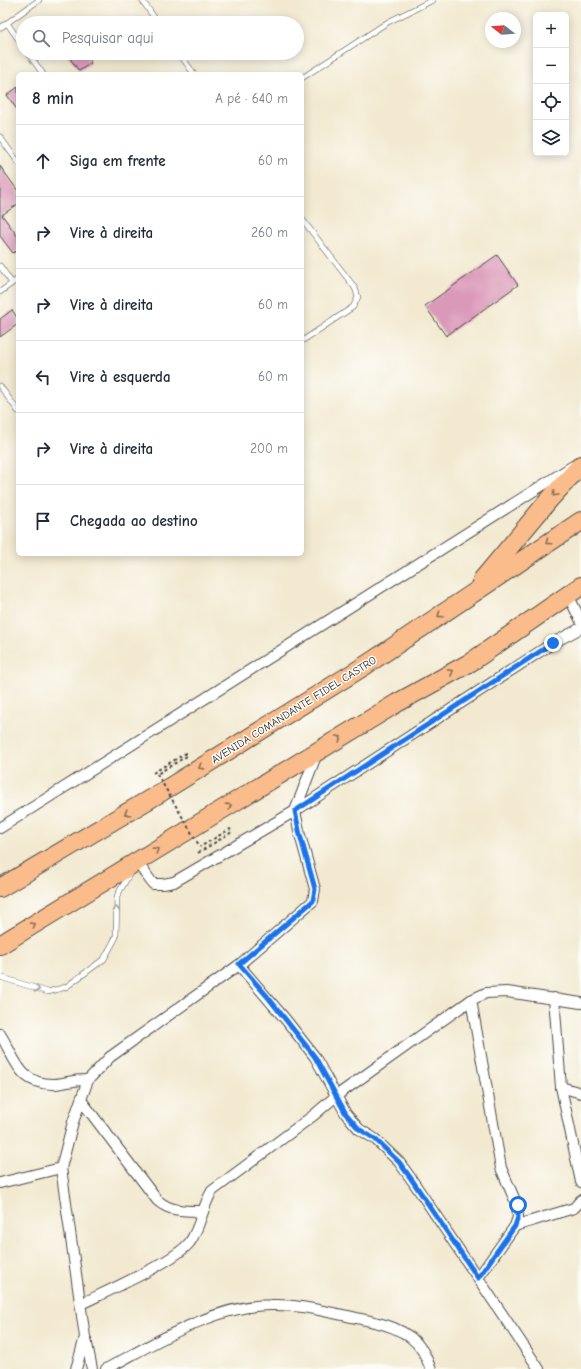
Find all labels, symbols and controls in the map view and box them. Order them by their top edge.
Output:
north arrow [485,12,521,48]
map controls [533,12,569,156]
button: + [533,12,569,48]
search box [16,16,304,60]
icon: search [30,27,52,49]
text: Pesquisar aqui [62,29,154,47]
button: − [533,48,569,84]
button: locate [533,84,569,120]
text: 8 min [32,89,74,108]
text: A pé · 640 m [215,91,288,106]
button: layers [533,120,569,156]
icon: ahead [32,150,54,172]
text: Siga em frente [70,152,166,170]
text: 60 m [258,153,288,168]
icon: right [32,222,54,244]
text: Vire à direita [70,224,153,242]
text: 260 m [251,225,288,240]
icon: right [32,294,54,316]
text: Vire à direita [70,296,153,314]
text: 60 m [258,297,288,312]
icon: left [32,366,54,388]
text: Vire à esquerda [70,368,171,386]
text: 60 m [258,369,288,384]
icon: right [32,438,54,460]
text: Vire à direita [70,440,153,458]
text: 200 m [250,441,288,456]
one-way arrow [552,489,559,497]
icon: arrive [32,510,54,532]
text: Chegada ao destino [70,512,198,530]
one-way arrow [546,537,553,544]
one-way arrow [438,610,445,617]
route end [544,634,562,652]
street label: AVENIDA COMANDANTE FIDEL CASTRO [209,654,379,766]
one-way arrow [447,670,455,677]
one-way arrow [335,736,342,743]
one-way arrow [198,763,205,770]
one-way arrow [225,804,232,811]
one-way arrow [124,808,131,815]
one-way arrow [152,848,159,855]
one-way arrow [112,906,120,912]
one-way arrow [29,923,36,930]
one-way arrow [34,985,40,993]
route start [509,1196,527,1214]

